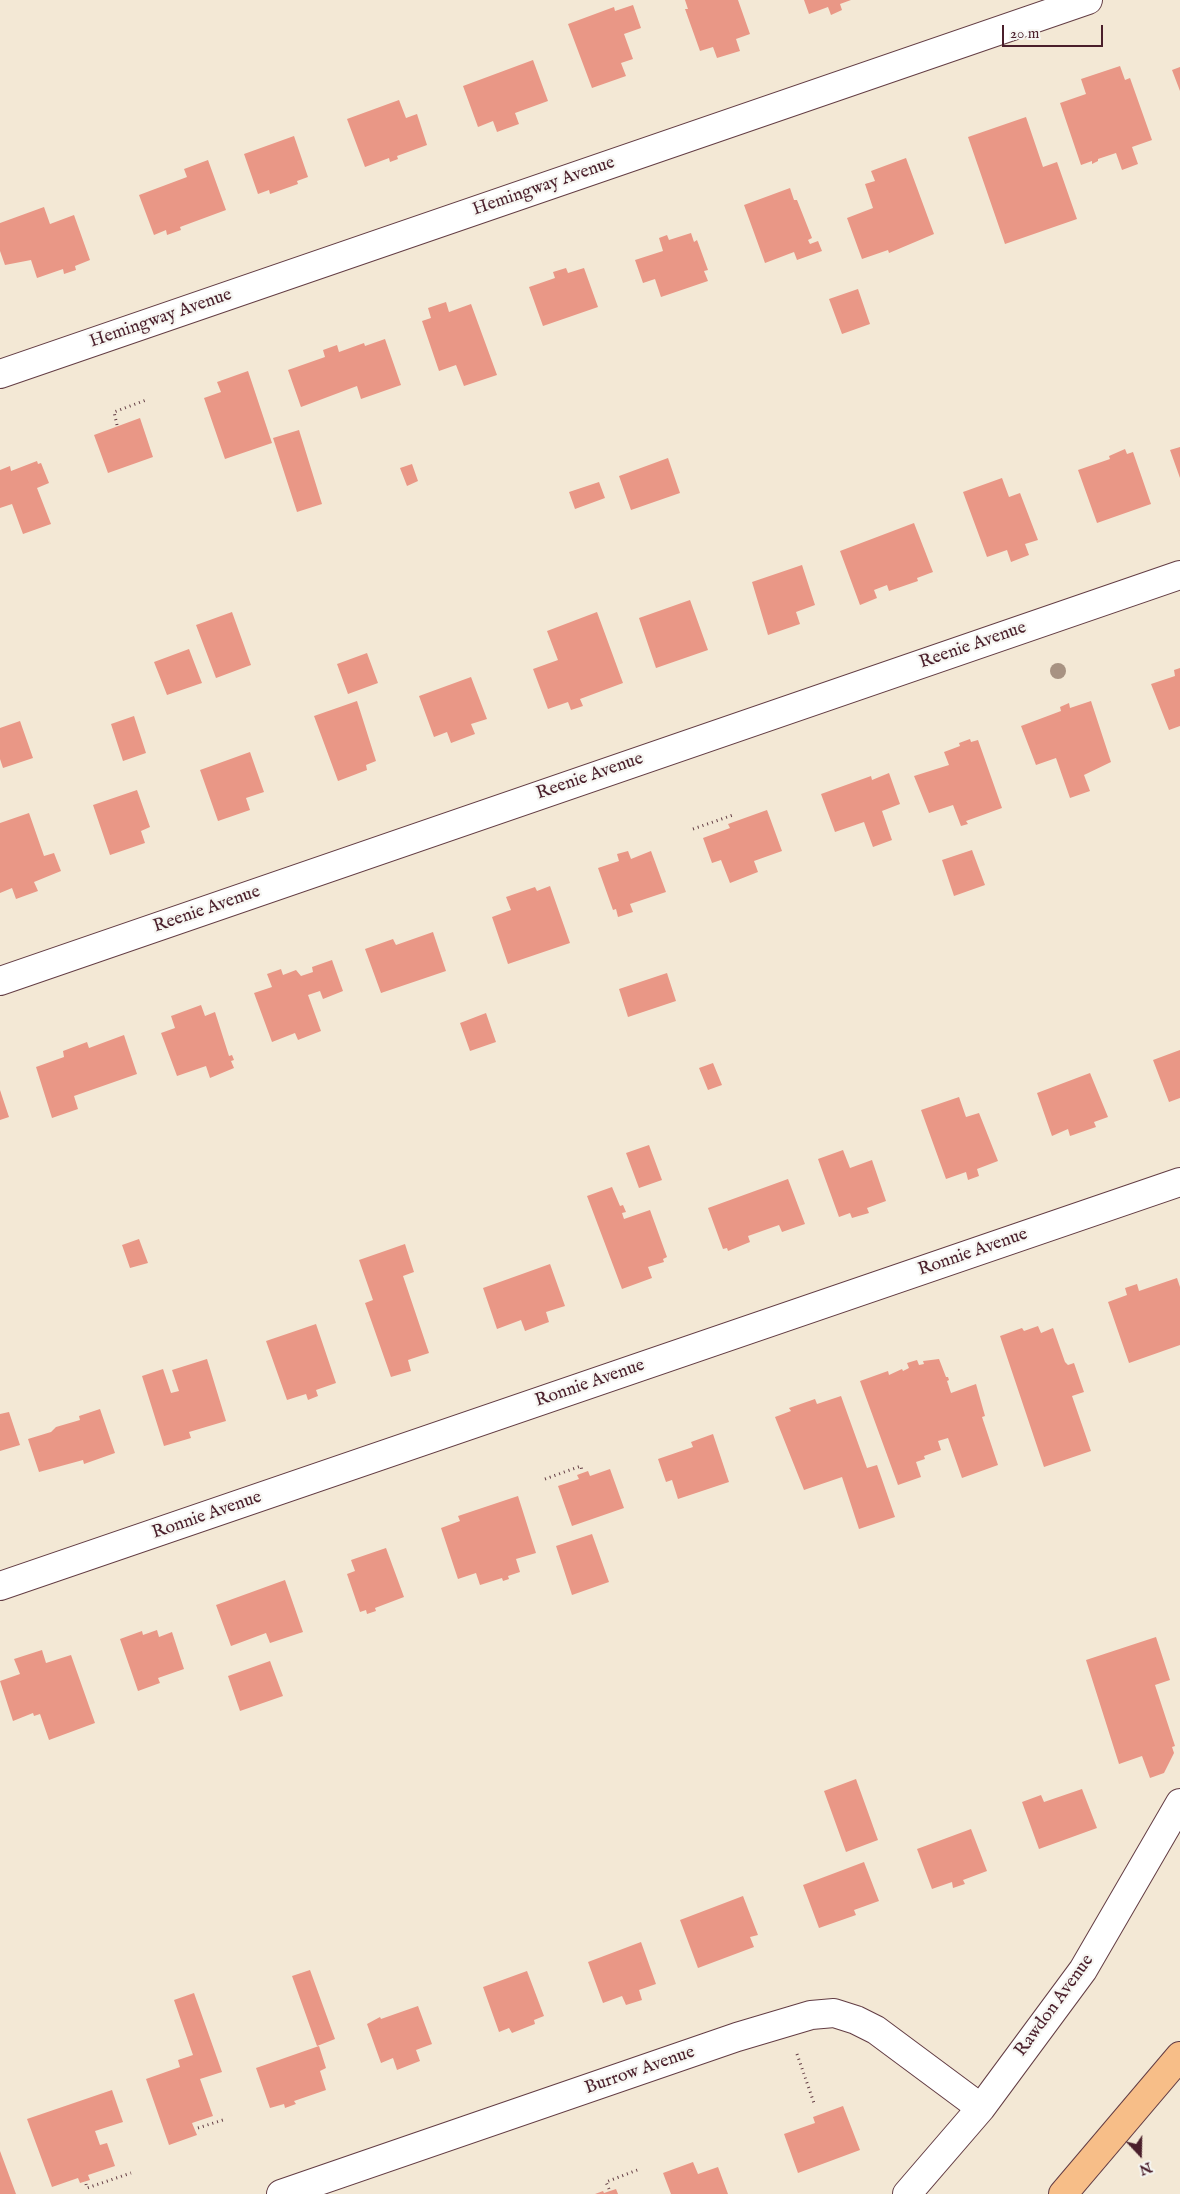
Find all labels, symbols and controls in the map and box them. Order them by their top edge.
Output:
scale bar [1005,15,1106,47]
text: 20 m [1010,24,1039,43]
street label: Hemingway Avenue [470,153,618,221]
street label: Hemingway Avenue [87,285,235,353]
street label: Reenie Avenue [917,618,1029,674]
street label: Reenie Avenue [534,749,646,805]
street label: Reenie Avenue [151,882,263,938]
street label: Ronnie Avenue [915,1224,1031,1282]
street label: Ronnie Avenue [532,1355,648,1413]
street label: Ronnie Avenue [149,1487,265,1545]
street label: Rawdon Avenue [1011,1951,1099,2061]
street label: Burrow Avenue [582,2042,698,2100]
north arrow [1115,2129,1165,2179]
text: N [1136,2157,1154,2179]

